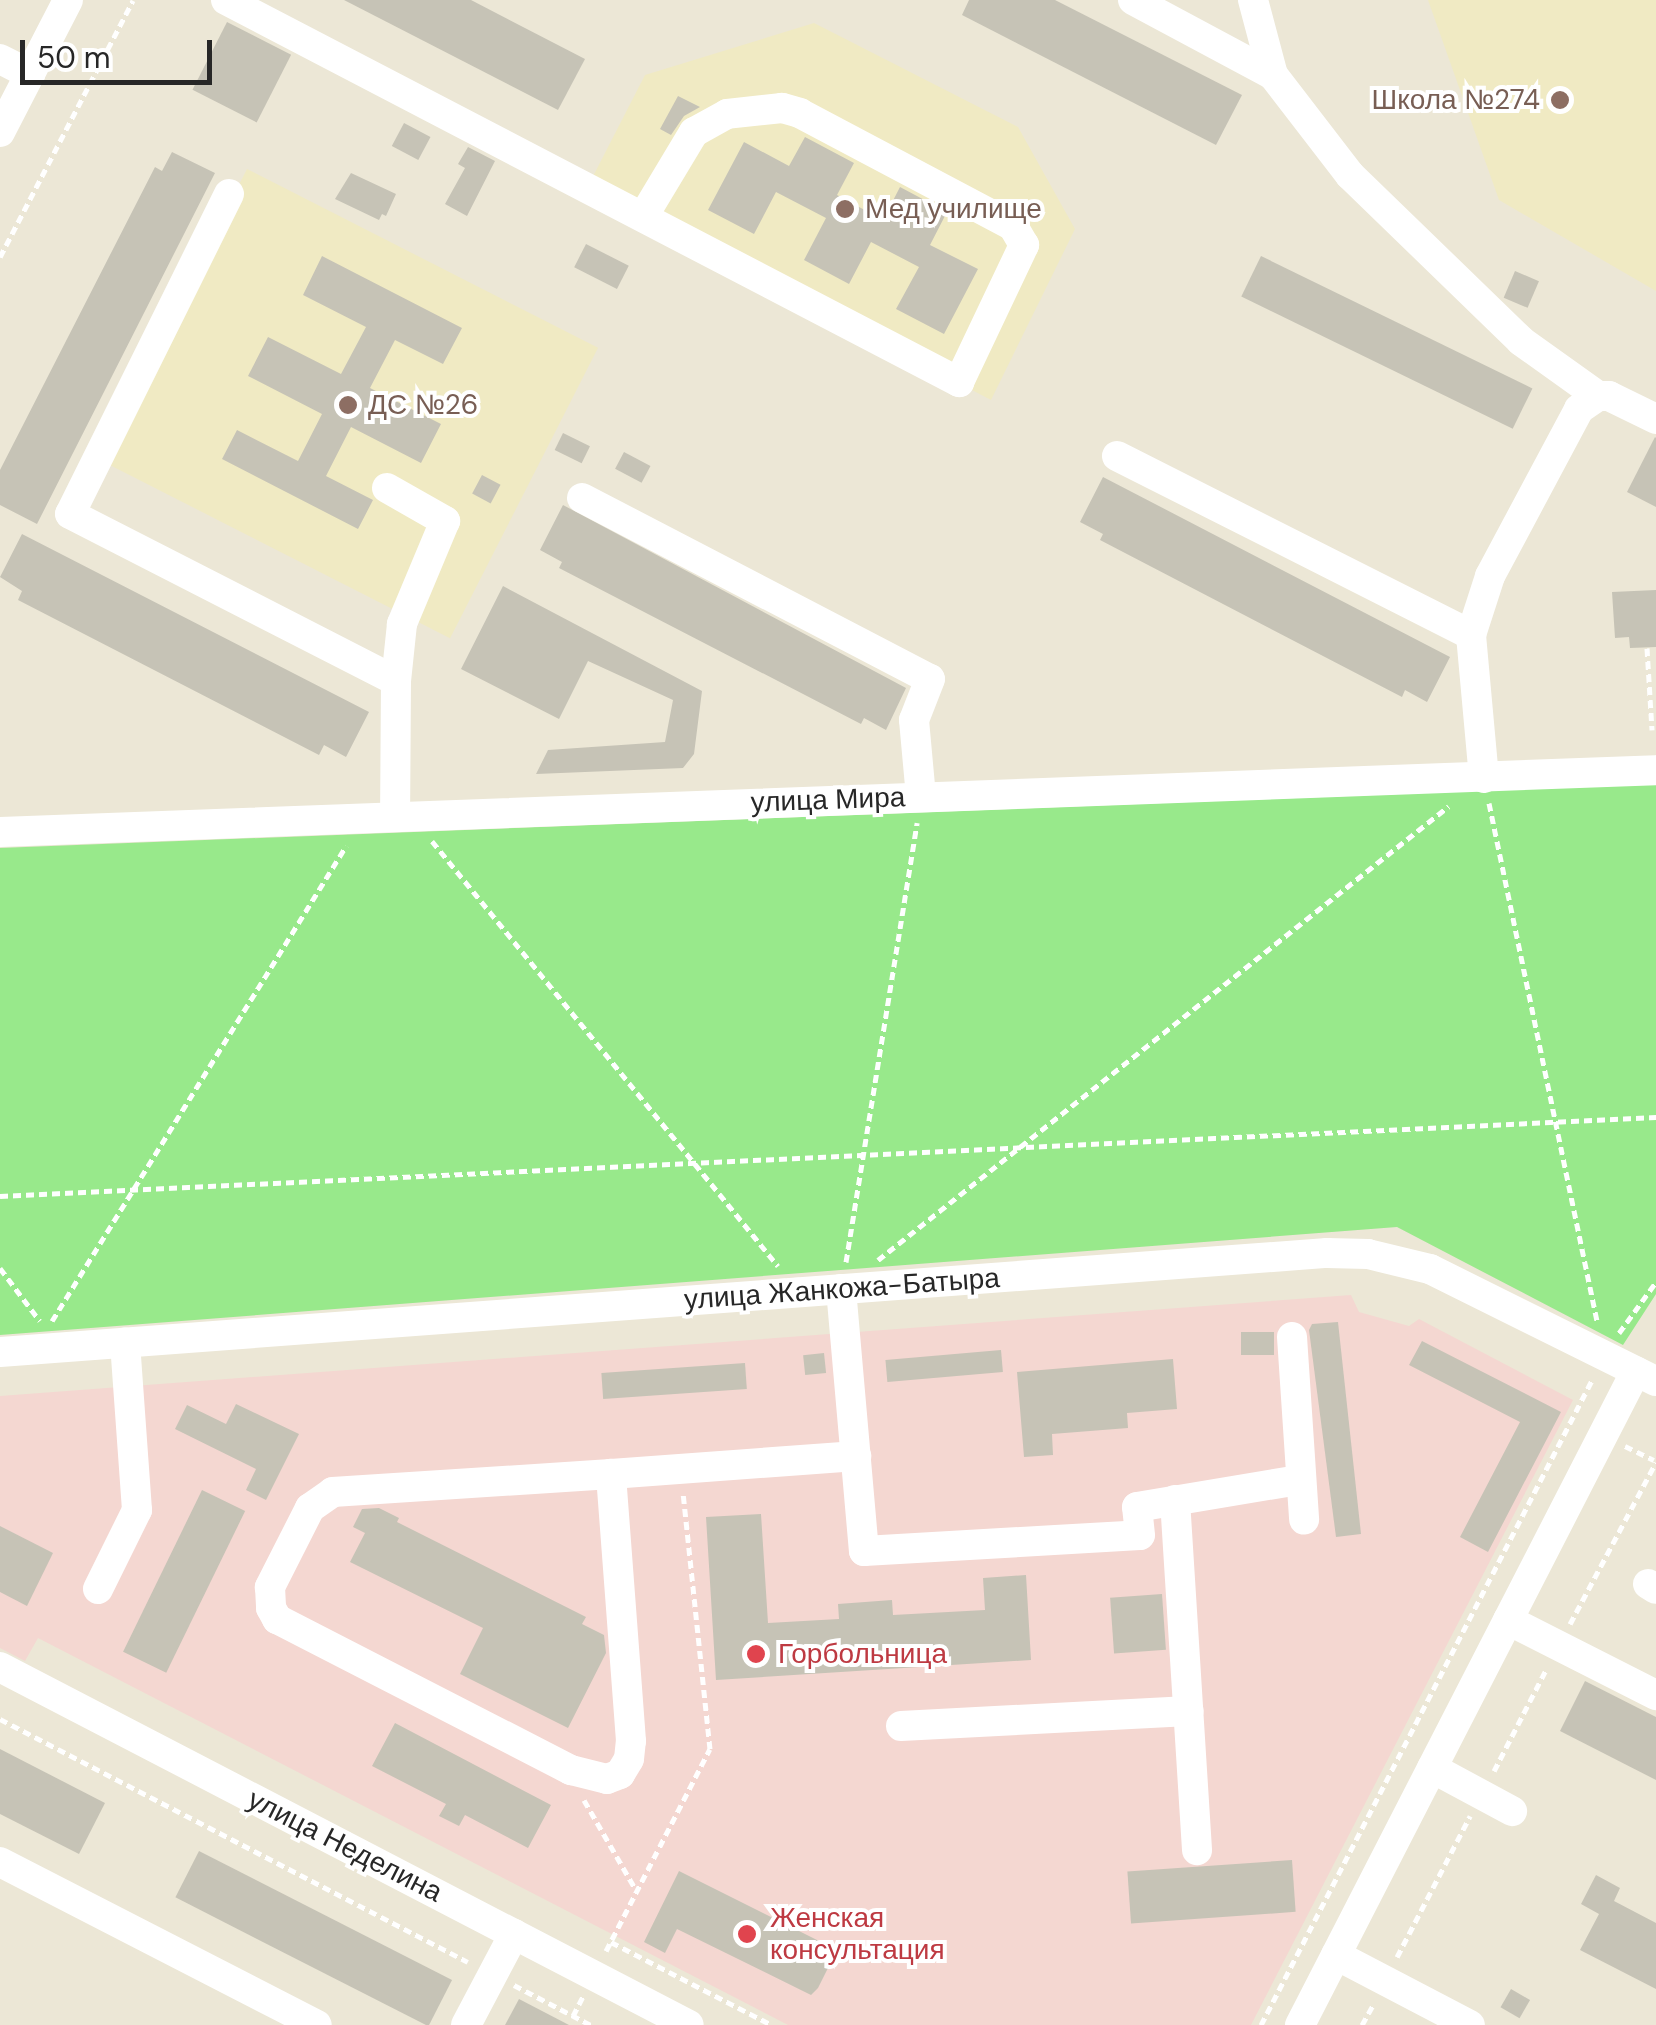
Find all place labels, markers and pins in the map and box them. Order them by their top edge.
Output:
place label: Школа №274 [1371,83,1540,117]
marker: Школа №274 [1549,89,1571,111]
place label: Мед училище [865,192,1042,226]
marker: Мед училище [834,198,856,220]
place label: ДС №26 [368,388,478,422]
marker: ДС №26 [337,394,359,416]
place label: Горбольница [778,1637,947,1671]
marker: Горбольница [743,1641,769,1667]
place label: Женская консультация [770,1901,945,1967]
marker: Женская консультация [734,1921,760,1947]

